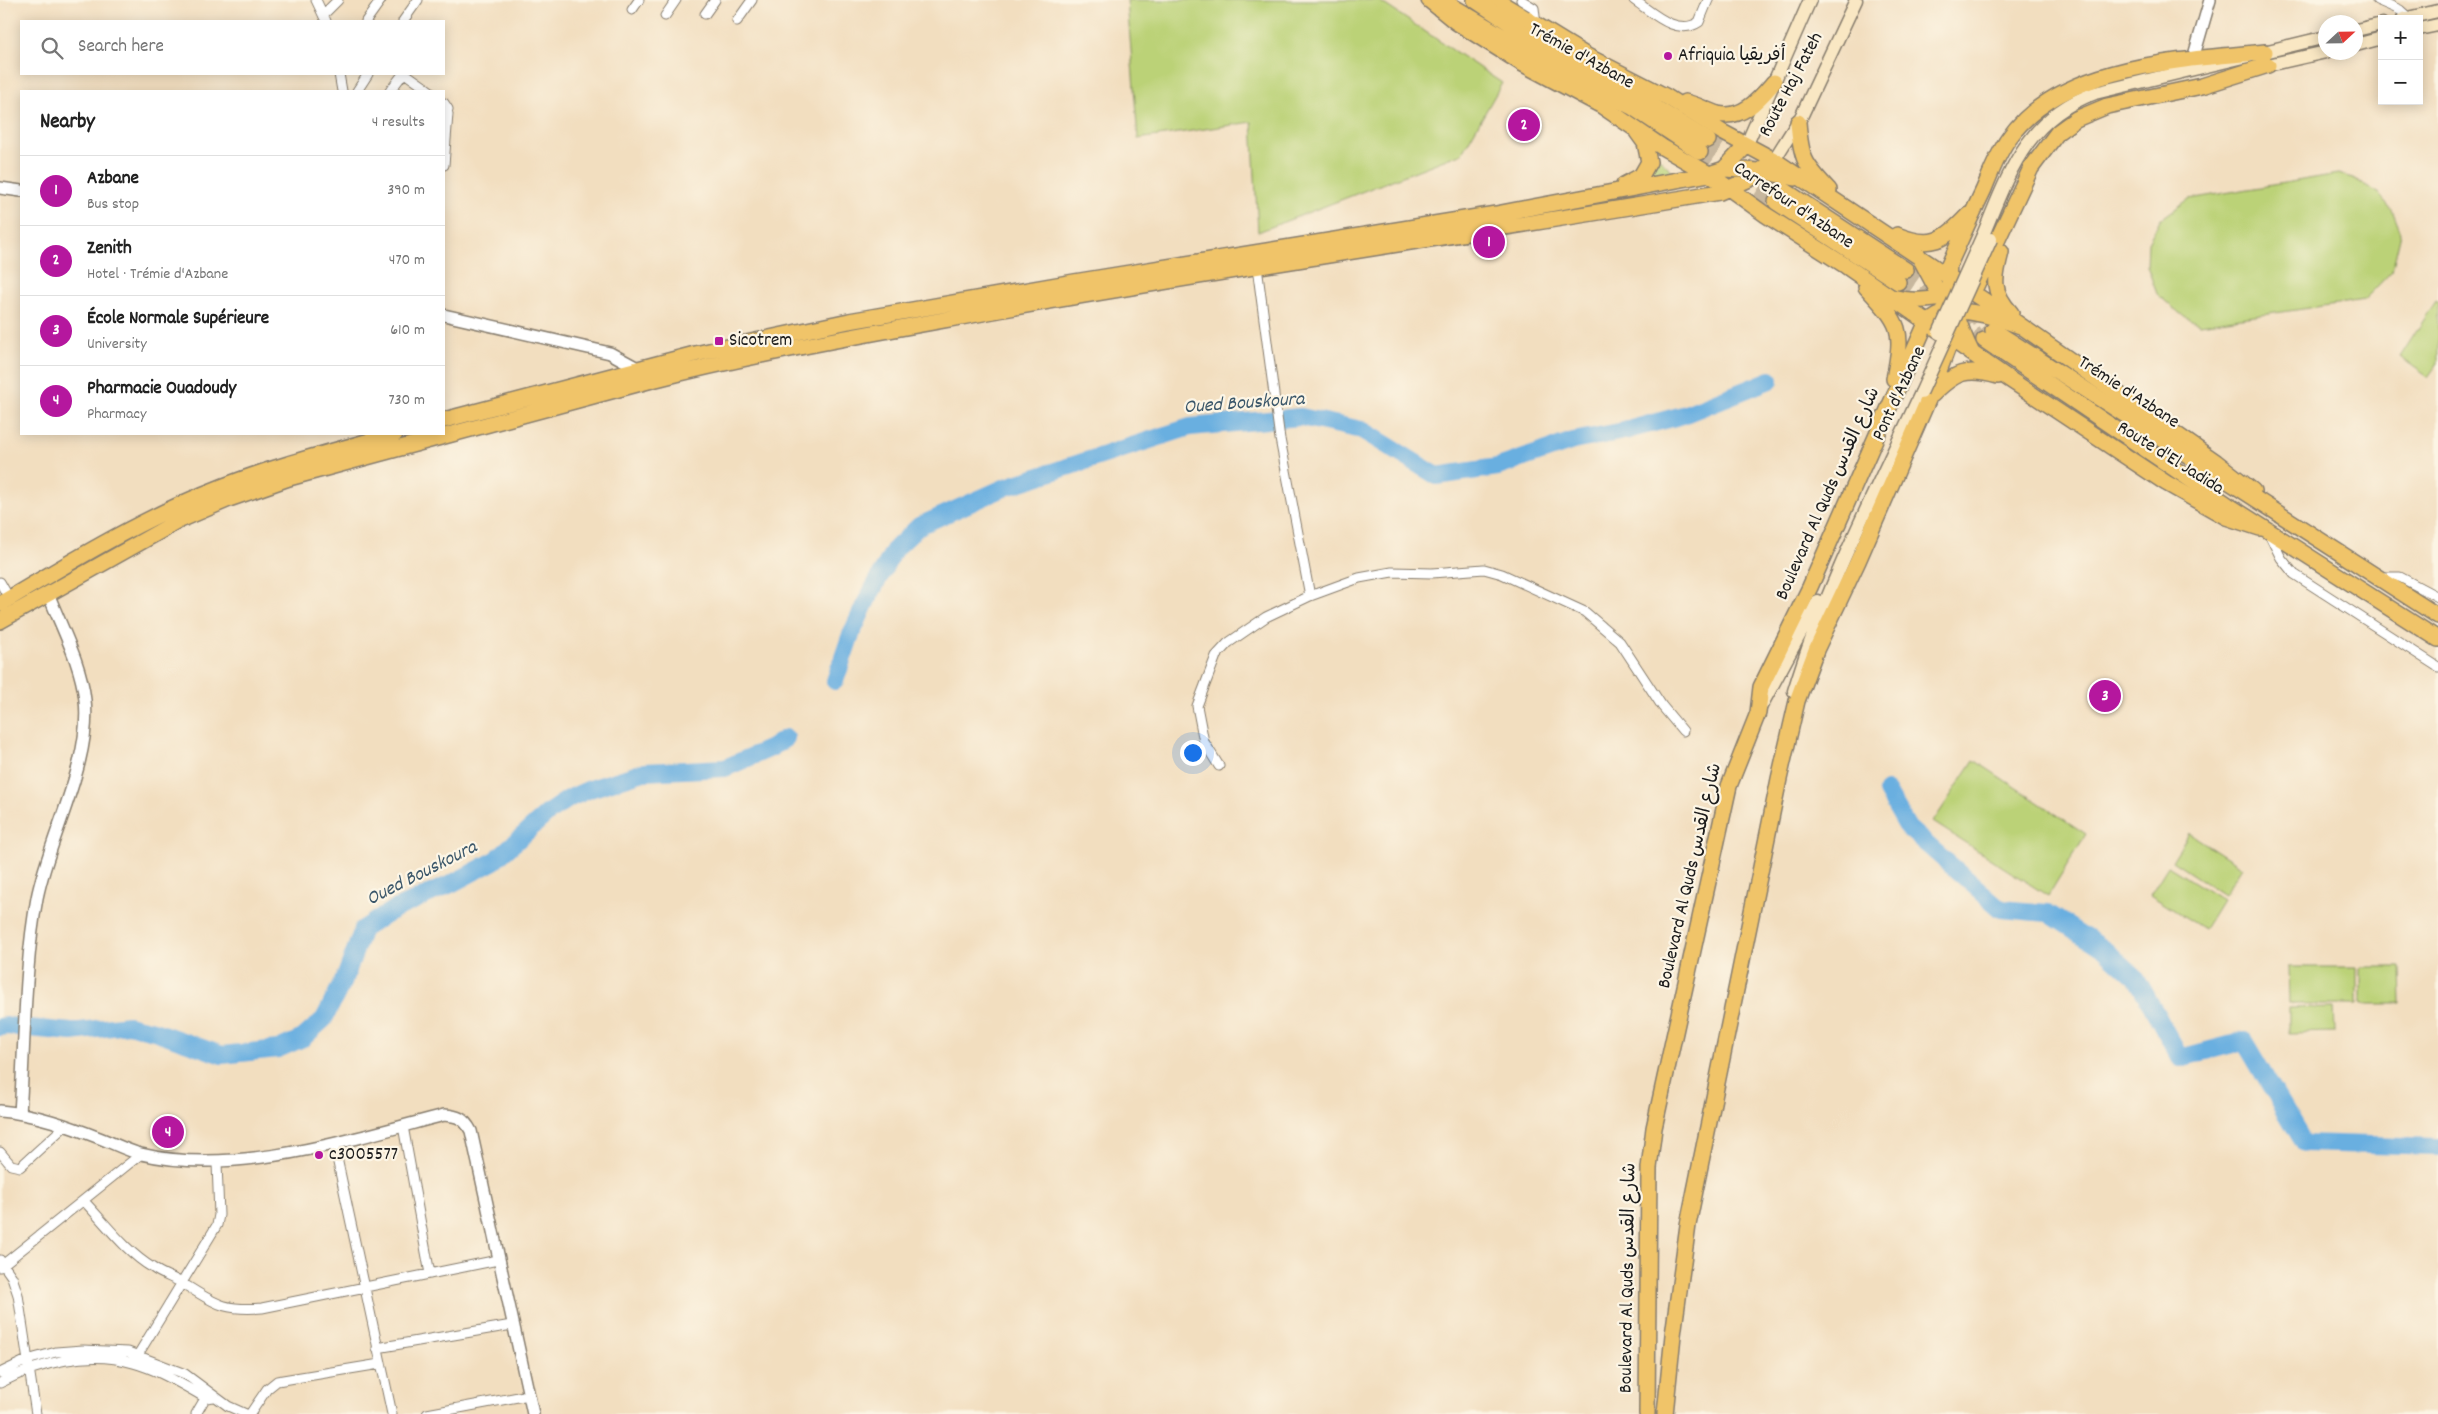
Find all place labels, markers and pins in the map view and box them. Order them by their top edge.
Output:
place label: Afriquia أفريقيا [1678,43,1786,70]
marker: Afriquia أفريقيا [1662,50,1674,62]
pin: 2 [1508,106,1540,144]
pin: 1 [1473,223,1505,261]
place label: Sicotrem [729,328,792,355]
marker: Sicotrem [713,335,725,347]
pin: 3 [2089,677,2121,715]
pin: 4 [152,1113,184,1151]
place label: c3005577 [329,1142,398,1169]
marker: c3005577 [313,1149,325,1161]

